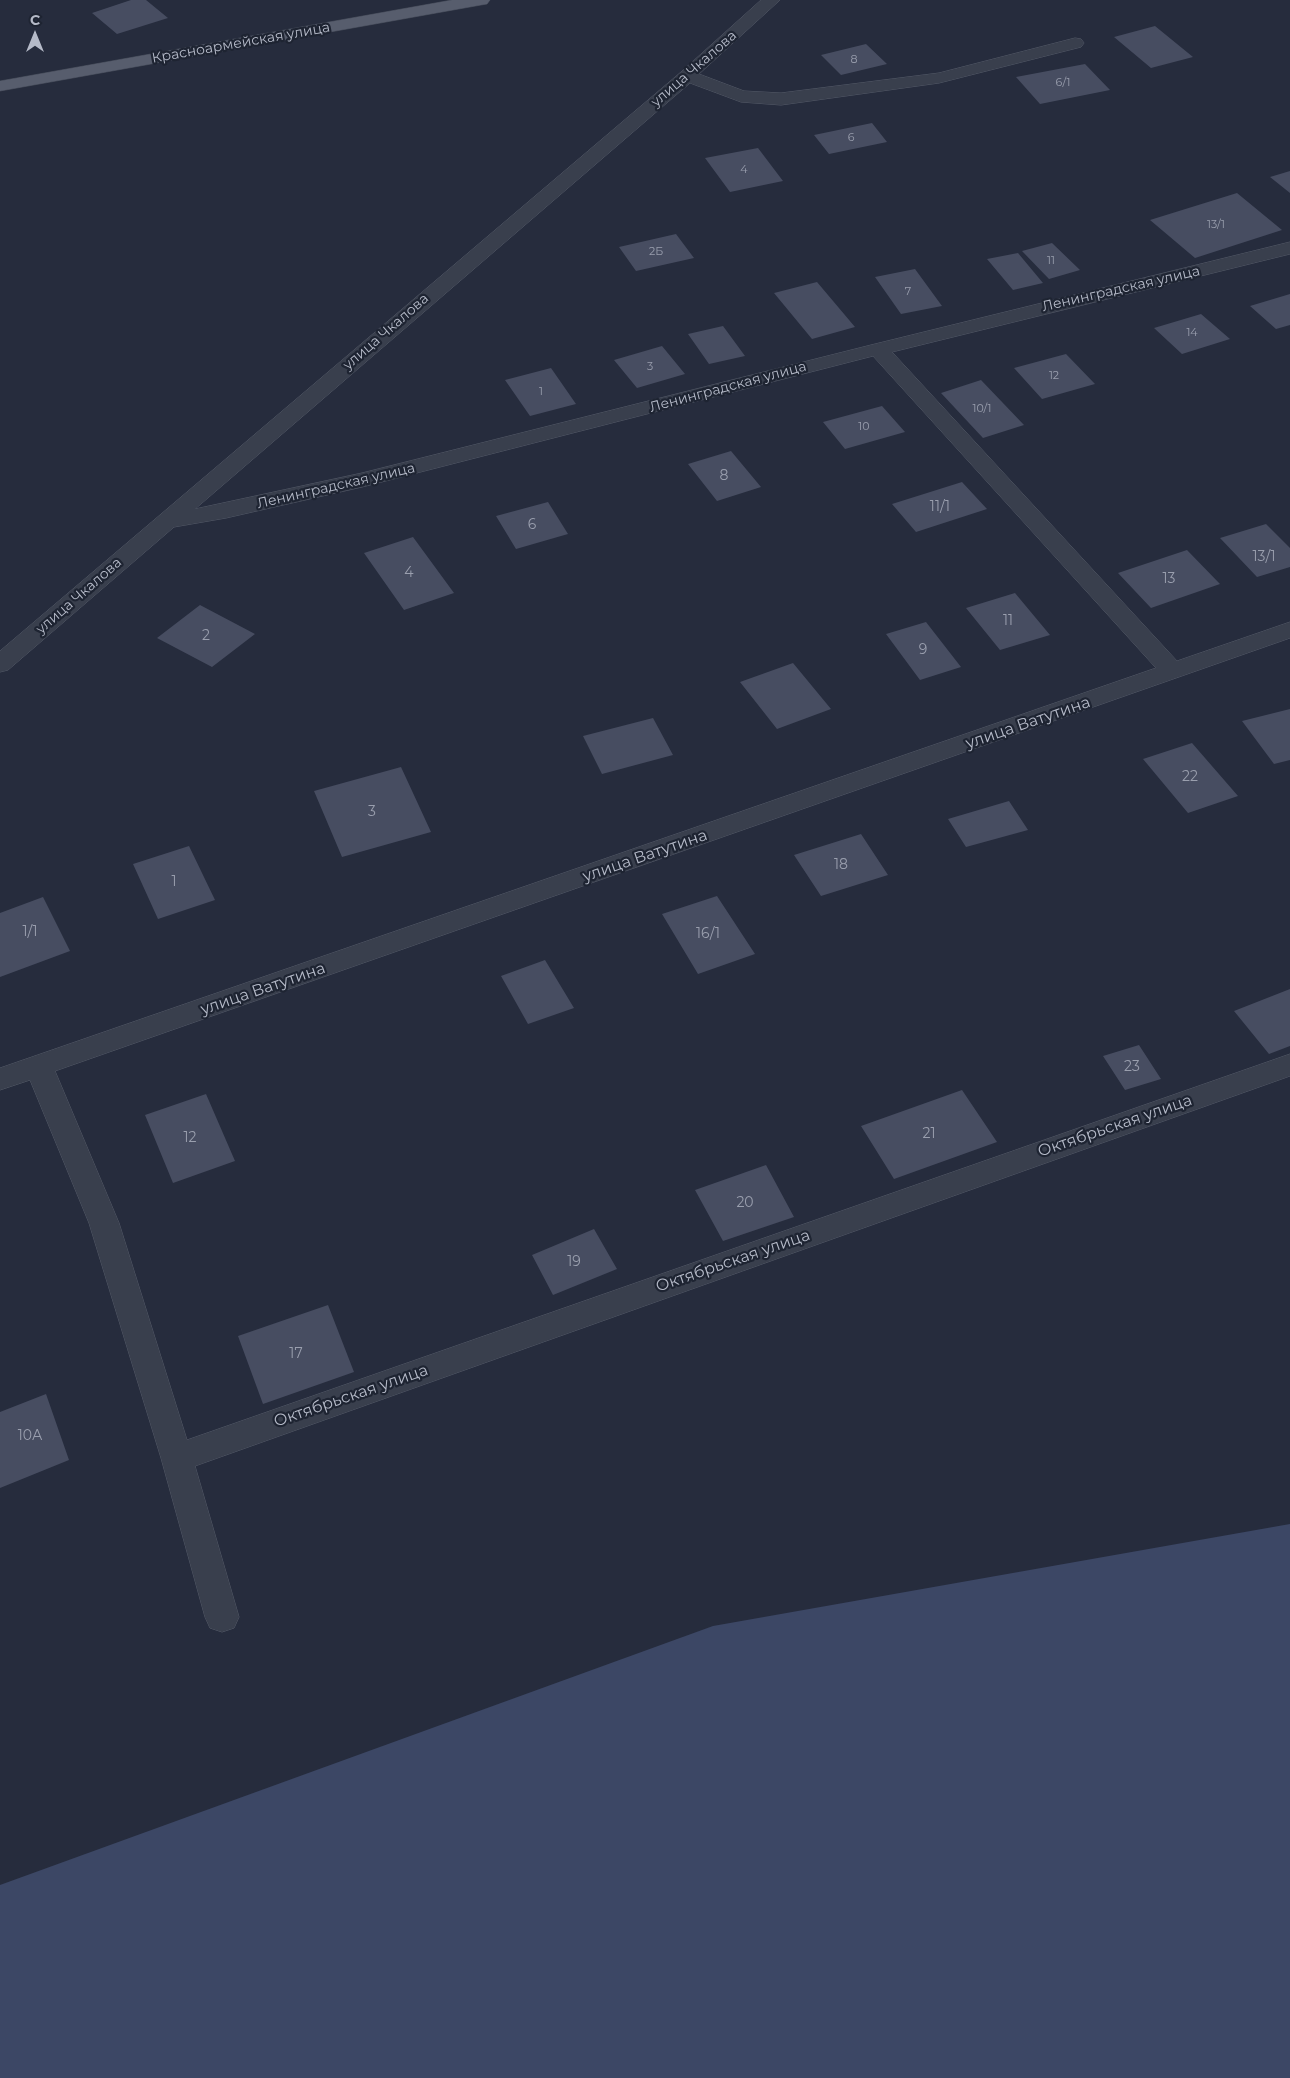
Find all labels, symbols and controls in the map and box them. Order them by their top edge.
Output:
north arrow [10,10,60,60]
text: С [30,11,40,29]
street label: Красноармейская улица [151,19,331,67]
street label: улица Чкалова [648,27,740,111]
house number: 8 [850,53,858,67]
house number: 6/1 [1056,76,1070,90]
house number: 6 [848,131,854,145]
house number: 4 [740,163,748,177]
house number: 13/1 [1207,218,1225,232]
house number: 2Б [649,245,663,259]
house number: 11 [1047,254,1055,268]
street label: Ленинградская улица [1040,263,1202,315]
house number: 7 [905,285,911,299]
street label: улица Чкалова [340,290,432,374]
house number: 14 [1186,326,1198,340]
street label: Ленинградская улица [648,358,808,416]
house number: 3 [647,360,653,374]
house number: 12 [1049,369,1059,383]
house number: 1 [539,385,543,399]
house number: 10/1 [972,402,992,416]
house number: 10 [858,420,870,434]
street label: Ленинградская улица [255,460,417,512]
house number: 8 [720,468,728,484]
house number: 11/1 [930,499,950,515]
house number: 6 [528,517,536,533]
house number: 13/1 [1252,549,1276,565]
street label: улица Чкалова [33,554,125,638]
house number: 4 [404,565,414,581]
house number: 13 [1163,571,1175,587]
house number: 11 [1003,613,1013,629]
house number: 2 [202,628,210,644]
house number: 9 [919,642,927,658]
street label: улица Ватутина [963,693,1093,753]
house number: 22 [1182,769,1198,785]
house number: 3 [368,804,376,820]
street label: улица Ватутина [580,826,710,886]
house number: 18 [834,857,848,873]
house number: 1 [171,874,177,890]
house number: 1/1 [22,924,38,940]
house number: 16/1 [696,926,720,942]
street label: улица Ватутина [198,959,328,1019]
house number: 23 [1124,1059,1140,1075]
street label: Октябрьская улица [1035,1091,1195,1161]
house number: 21 [922,1126,936,1142]
house number: 12 [183,1130,197,1146]
house number: 20 [736,1195,754,1211]
street label: Октябрьская улица [653,1226,813,1296]
house number: 19 [567,1254,581,1270]
house number: 17 [289,1346,303,1362]
street label: Октябрьская улица [271,1361,431,1431]
house number: 10А [18,1428,42,1444]

